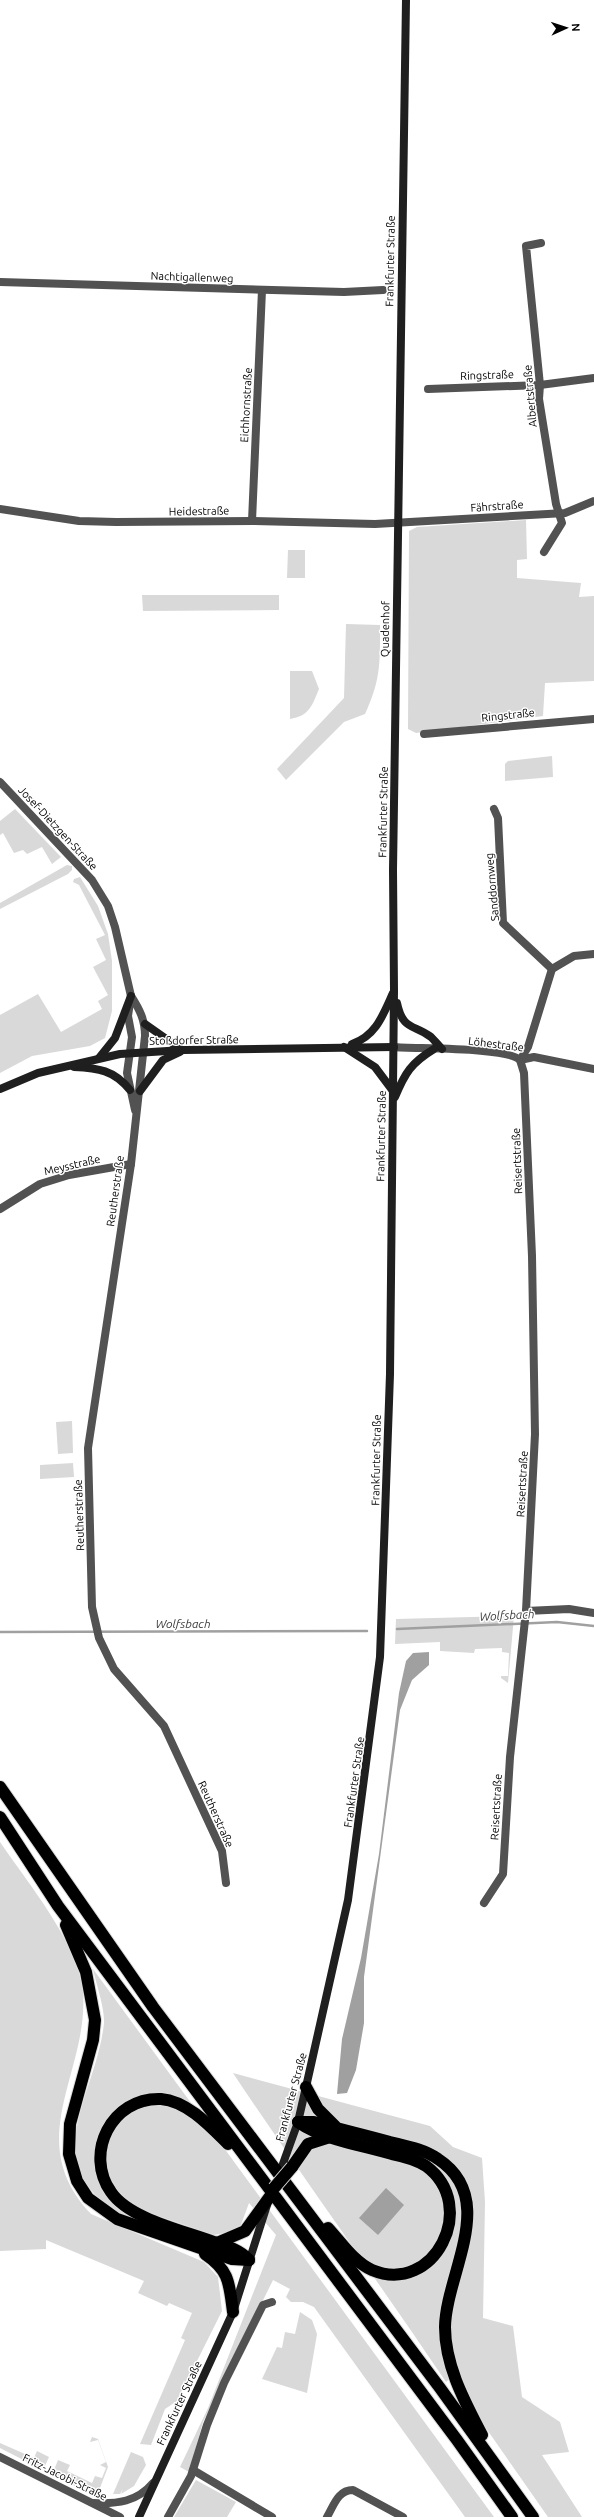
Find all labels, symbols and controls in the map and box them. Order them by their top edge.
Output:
north arrow [546,8,586,48]
text: N [570,23,582,32]
street label: Frankfurter Straße [383,215,397,307]
street label: Nachtigallenweg [150,270,234,284]
street label: Albertstraße [521,364,539,428]
street label: Eichhornstraße [238,367,254,443]
street label: Ringstraße [460,368,514,382]
street label: Fährstraße [470,498,524,514]
street label: Heidestraße [169,504,229,518]
street label: Quadenhof [379,600,392,657]
street label: Ringstraße [481,706,535,724]
street label: Frankfurter Straße [376,766,390,858]
street label: Josef-Dietzgen-Straße [16,784,100,872]
street label: Sanddornweg [483,852,501,922]
street label: Stoßdorfer Straße [149,1033,239,1047]
street label: Löhestraße [467,1035,525,1053]
street label: Frankfurter Straße [374,1090,388,1182]
street label: Reisertstraße [510,1128,524,1194]
street label: Meysstraße [43,1153,101,1177]
street label: Reutherstraße [104,1155,126,1227]
street label: Frankfurter Straße [369,1414,383,1506]
street label: Reisertstraße [514,1450,530,1518]
street label: Reutherstraße [72,1479,86,1551]
water label: Wolfsbach [479,1607,535,1623]
water label: Wolfsbach [155,1617,211,1630]
street label: Frankfurter Straße [342,1736,366,1828]
street label: Reisertstraße [488,1773,504,1841]
street label: Reutherstraße [196,1779,236,1849]
street label: Frankfurter Straße [273,2051,309,2143]
street label: Frankfurter Straße [154,2359,204,2447]
street label: Fritz-Jacobi-Straße [21,2451,109,2503]

